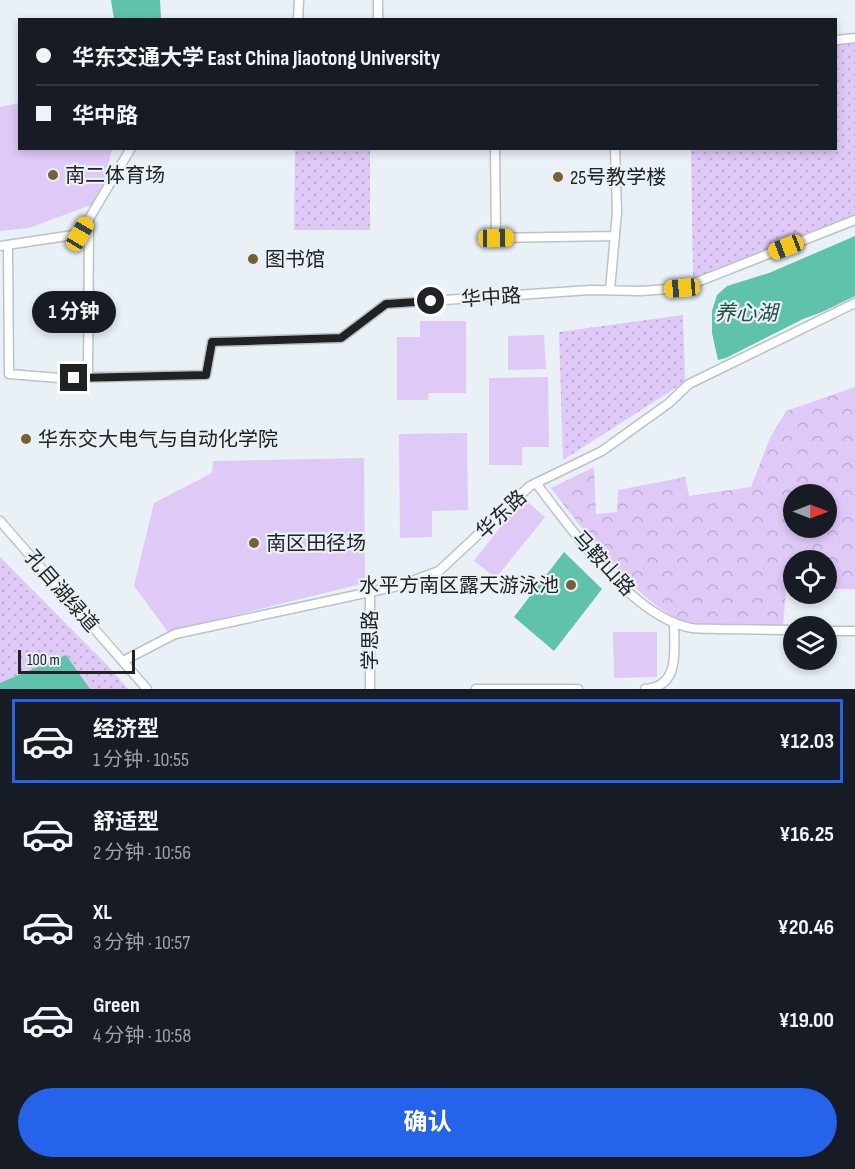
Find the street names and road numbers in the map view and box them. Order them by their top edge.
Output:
street label: 华中路 [460,284,522,312]
street label: 华东路 [472,485,532,544]
street label: 马鞍山路 [567,526,639,601]
street label: 孔目湖绿道 [19,546,103,637]
street label: 学思路 [359,610,383,670]

